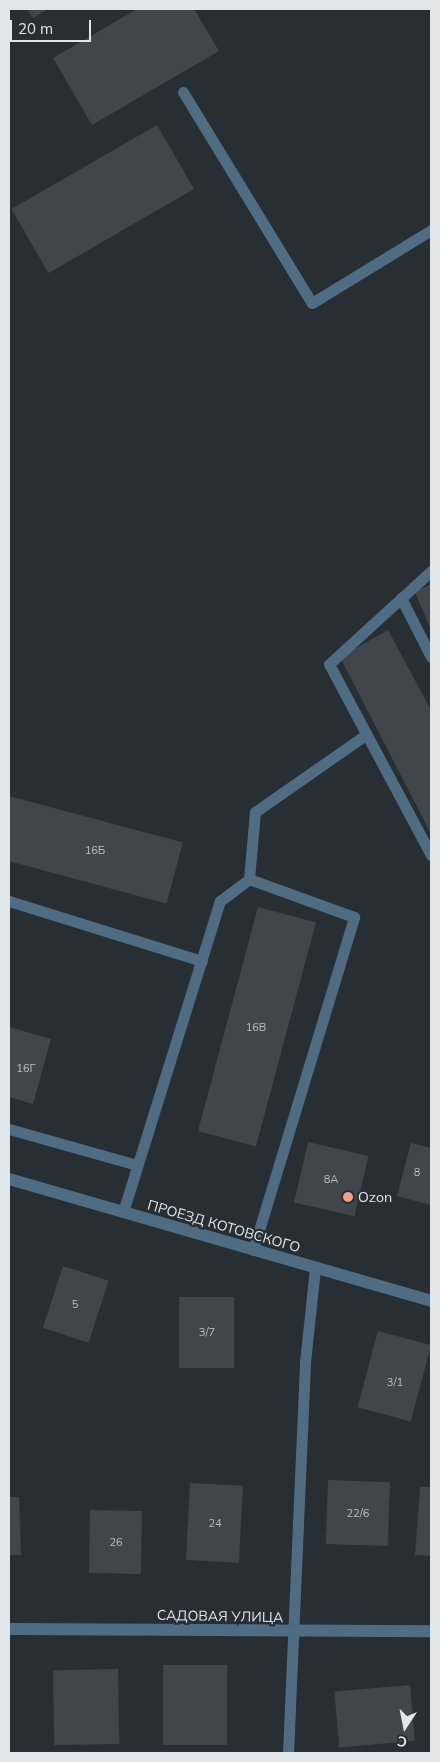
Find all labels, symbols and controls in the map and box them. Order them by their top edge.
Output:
scale bar [12,10,94,42]
text: 20 m [18,19,53,38]
house number: 16Б [85,843,105,857]
house number: 16В [246,1020,266,1034]
house number: 16Г [16,1061,36,1075]
house number: 8 [414,1165,420,1179]
house number: 8А [324,1172,338,1186]
place label: Ozon [358,1189,392,1205]
marker: Ozon [342,1191,354,1203]
street label: ПРОЕЗД КОТОВСКОГО [146,1196,302,1256]
house number: 5 [72,1297,78,1311]
house number: 3/7 [199,1325,215,1339]
house number: 3/1 [387,1375,403,1389]
house number: 22/6 [347,1506,369,1520]
house number: 24 [208,1516,222,1530]
house number: 26 [109,1535,123,1549]
street label: САДОВАЯ УЛИЦА [157,1606,283,1626]
north arrow [380,1702,430,1752]
text: С [396,1732,409,1751]

